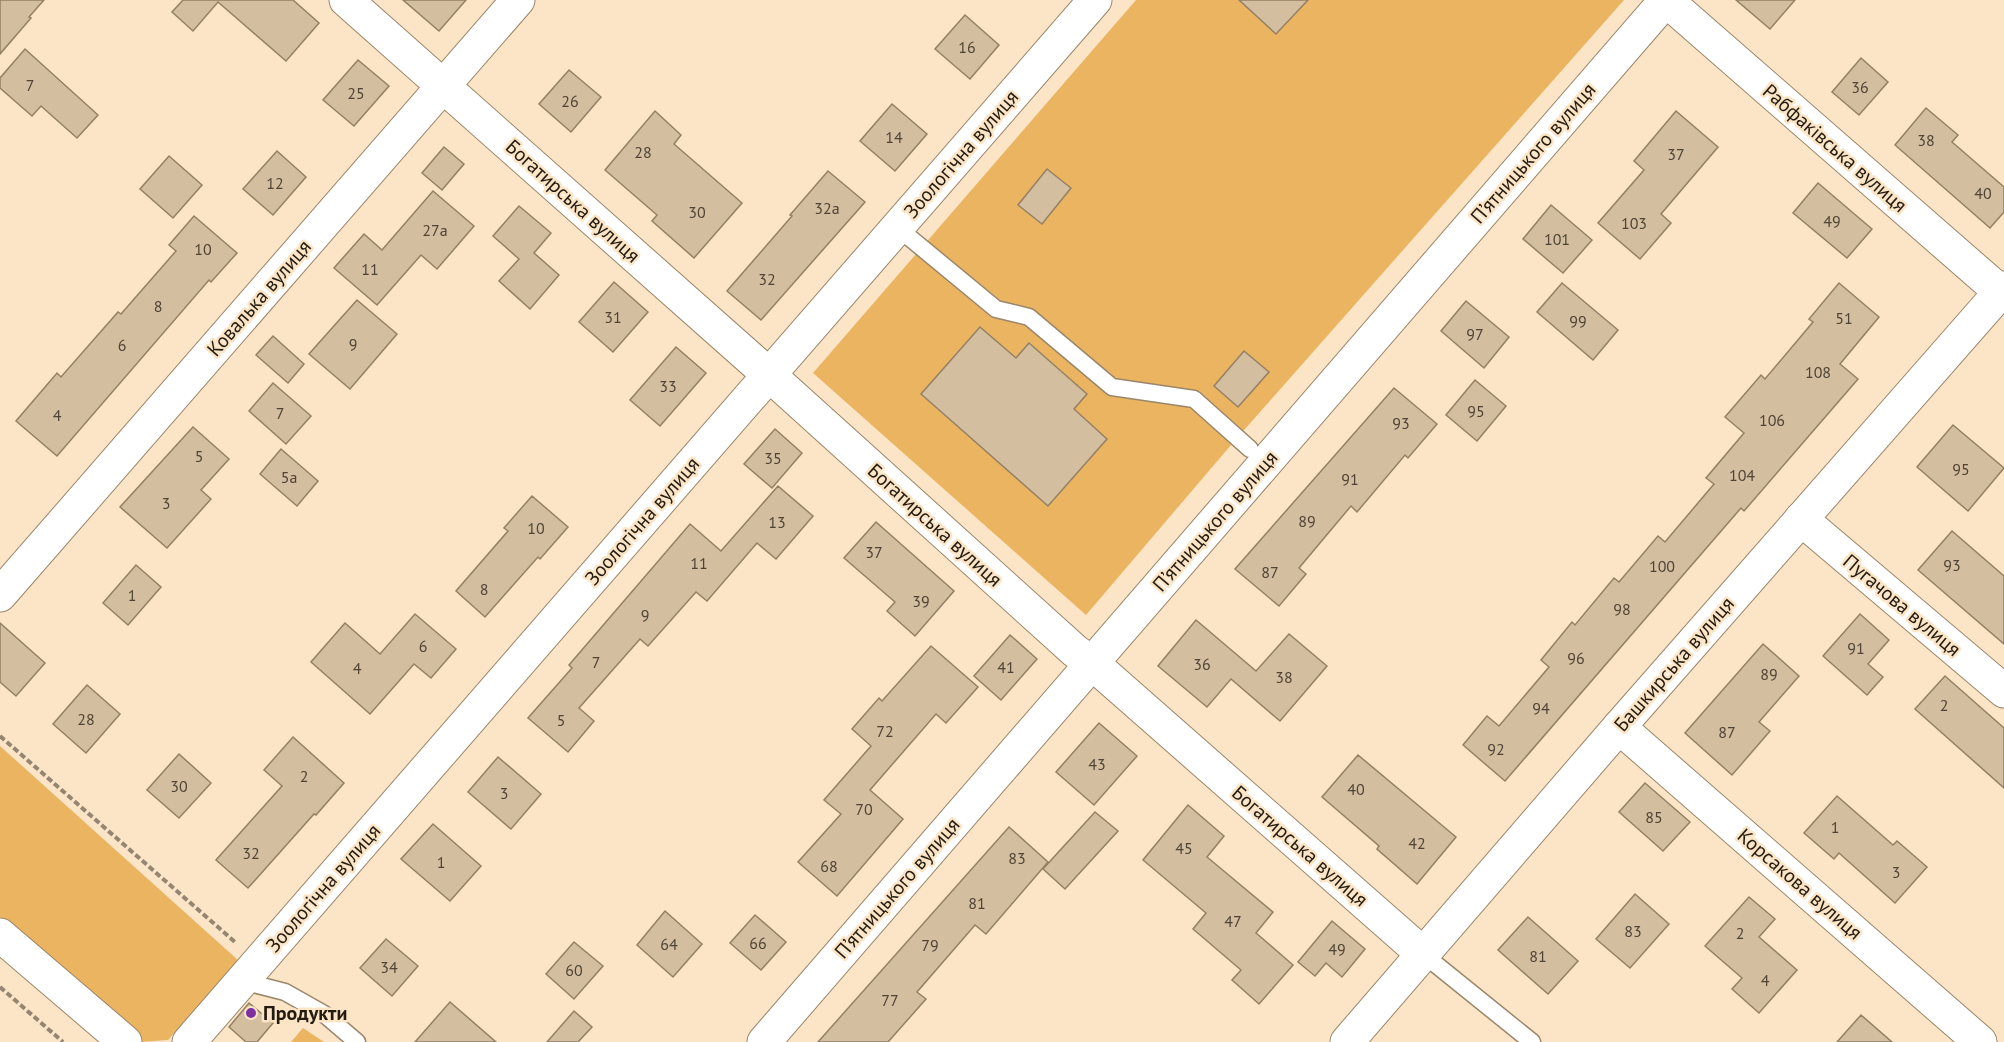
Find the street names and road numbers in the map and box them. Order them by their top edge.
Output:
street label: П’ятницького вулиця [1465,77,1601,229]
street label: Рабфаківська вулиця [1757,78,1913,218]
street label: Зоологічна вулиця [898,84,1024,224]
street label: Богатирська вулиця [500,134,646,268]
street label: Ковалька вулиця [201,234,317,362]
street label: П’ятницького вулиця [1147,445,1283,597]
street label: Зоологічна вулиця [579,451,705,591]
street label: Богатирська вулиця [862,458,1008,592]
street label: Пугачова вулиця [1838,548,1966,662]
street label: Башкирська вулиця [1608,591,1740,737]
street label: Богатирська вулиця [1226,780,1374,912]
street label: П’ятницького вулиця [829,812,965,964]
street label: Зоологічна вулиця [260,818,386,958]
street label: Корсакова вулиця [1732,823,1868,945]

